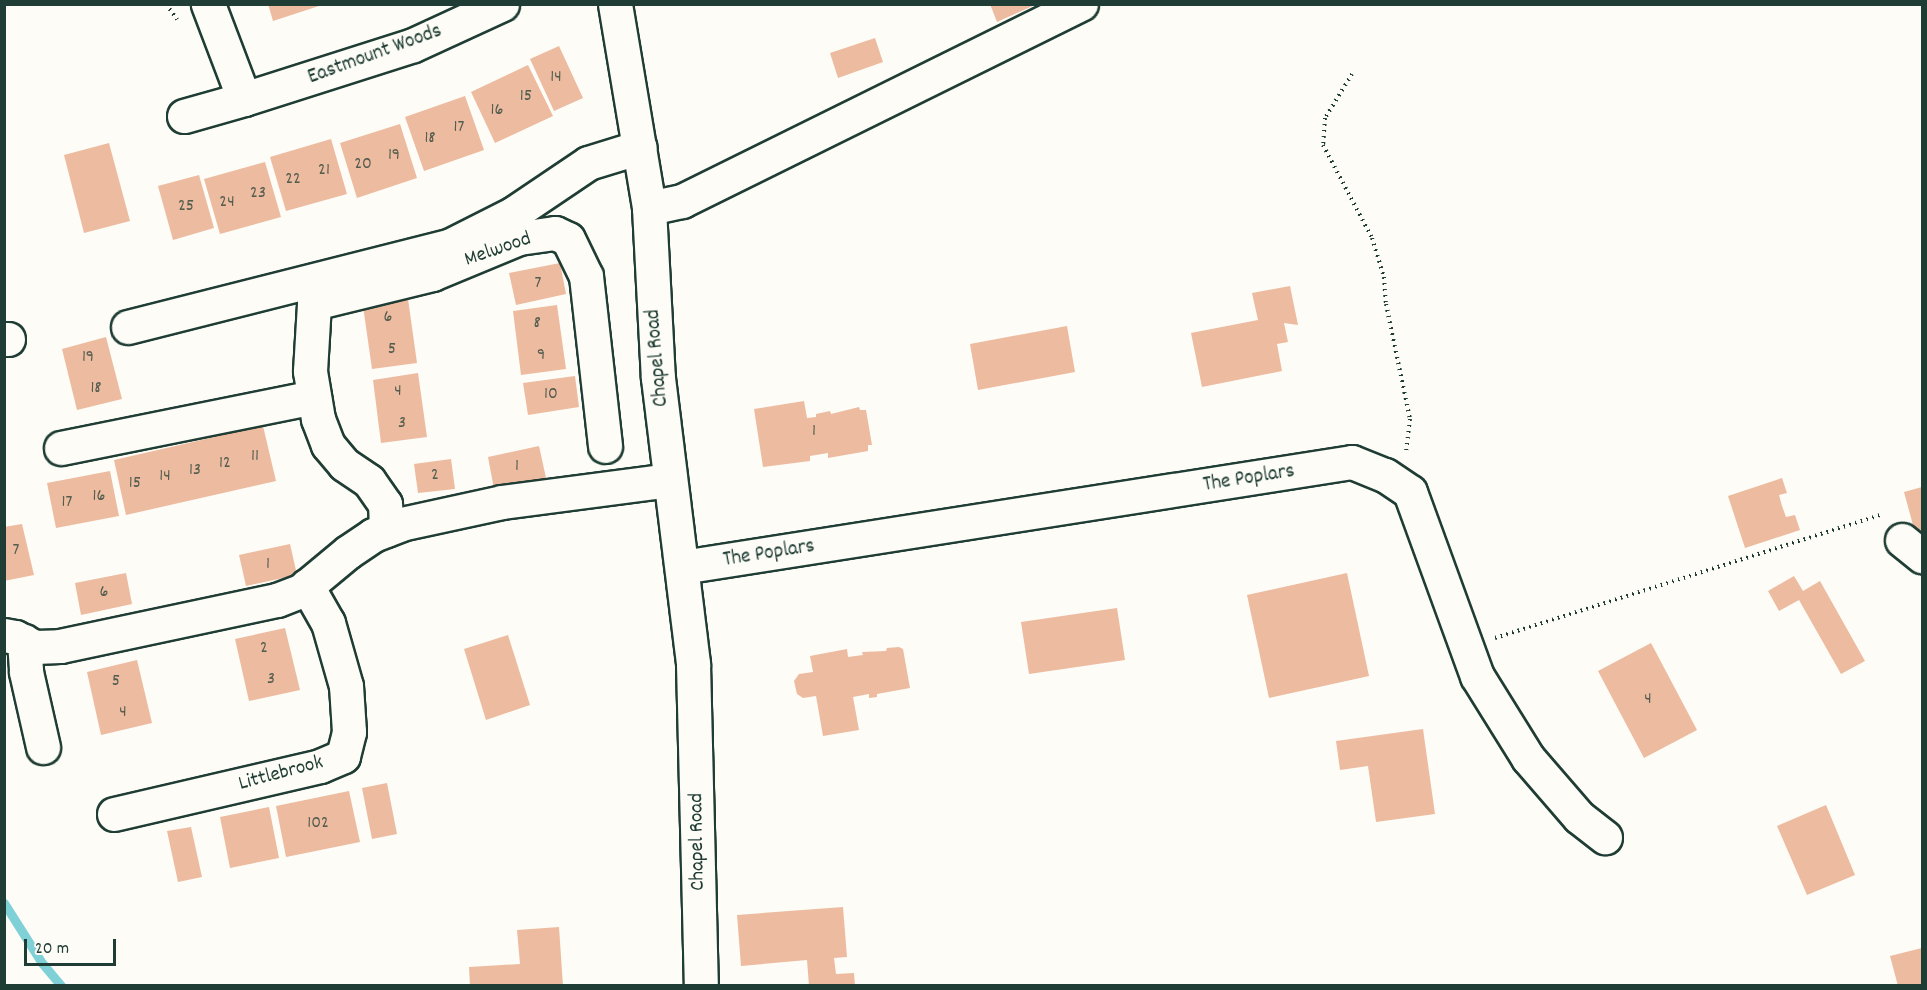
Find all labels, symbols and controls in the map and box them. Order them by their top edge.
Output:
street label: Eastmount Woods [305,19,445,91]
house number: 14 [550,67,562,89]
house number: 15 [520,86,532,108]
house number: 16 [491,100,503,122]
house number: 17 [454,117,464,139]
house number: 18 [424,128,436,150]
house number: 19 [388,145,400,167]
house number: 20 [354,154,372,176]
house number: 21 [318,160,330,182]
house number: 22 [285,169,301,191]
house number: 23 [250,183,266,205]
house number: 24 [219,192,235,214]
house number: 25 [178,196,194,218]
street label: Melwood [461,227,535,273]
house number: 7 [535,273,541,295]
house number: 6 [384,307,392,329]
street label: Chapel Road [641,308,675,408]
house number: 8 [533,313,541,335]
house number: 5 [388,339,396,361]
house number: 9 [537,345,545,367]
house number: 19 [82,347,94,369]
house number: 18 [90,378,102,400]
house number: 4 [394,381,402,403]
house number: 10 [544,384,558,406]
house number: 3 [398,413,406,435]
house number: 1 [812,421,816,443]
house number: 11 [251,446,259,468]
house number: 12 [219,453,231,475]
house number: 1 [515,456,519,478]
street label: The Poplars [1202,459,1296,499]
house number: 13 [189,460,201,482]
house number: 2 [431,465,439,487]
house number: 14 [159,466,171,488]
house number: 15 [129,473,141,495]
house number: 16 [93,486,105,508]
house number: 17 [62,492,72,514]
street label: The Poplars [722,534,816,574]
house number: 7 [13,540,19,562]
house number: 1 [266,554,270,576]
house number: 6 [100,582,108,604]
house number: 2 [260,638,268,660]
house number: 3 [267,669,275,691]
house number: 5 [112,671,120,693]
house number: 4 [1644,689,1652,711]
house number: 4 [119,702,127,724]
street label: Littlebrook [236,751,326,797]
street label: Chapel Road [685,793,711,891]
house number: 102 [307,813,329,835]
scale bar [27,927,118,965]
text: 20 m [35,937,69,962]

